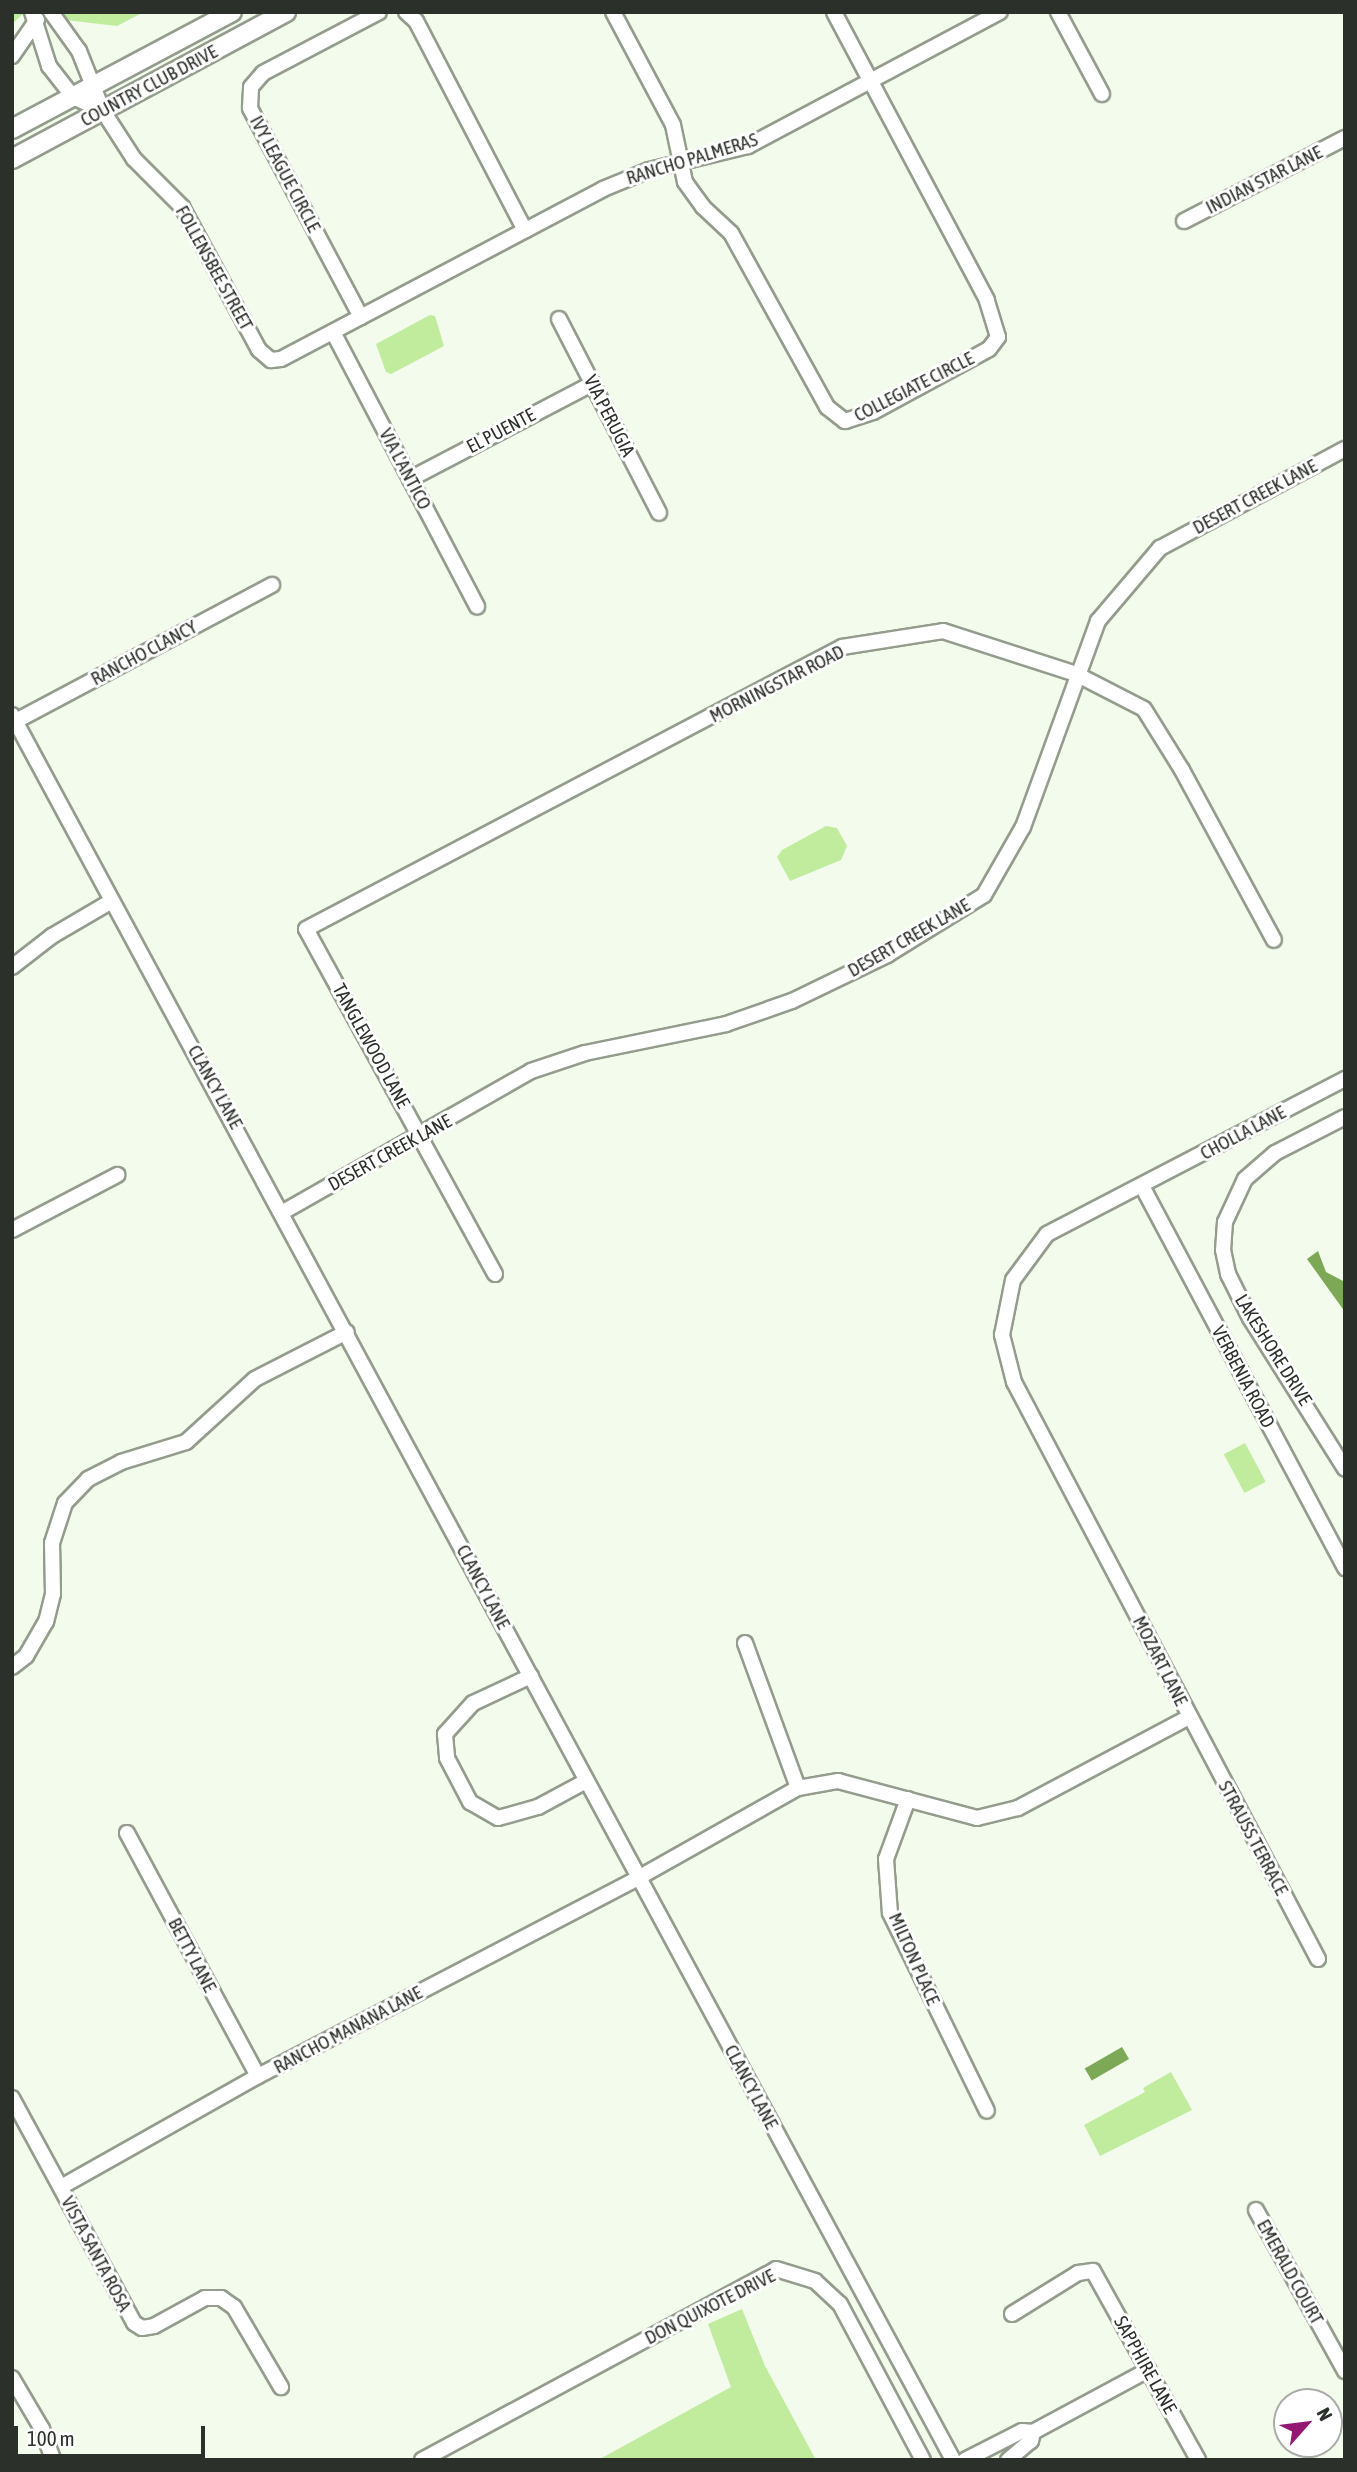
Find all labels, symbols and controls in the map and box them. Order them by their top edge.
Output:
street label: COUNTRY CLUB DRIVE [77,40,221,132]
street label: IVY LEAGUE CIRCLE [245,112,325,236]
street label: RANCHO PALMERAS [624,128,760,190]
street label: INDIAN STAR LANE [1202,141,1326,219]
street label: FOLLENSBEE STREET [170,202,258,334]
street label: COLLEGIATE CIRCLE [850,347,978,427]
street label: VIA PERUGIA [579,371,639,461]
street label: EL PUENTE [463,403,539,459]
street label: VIA L'ANTICO [374,425,436,513]
street label: DESERT CREEK LANE [1189,455,1321,539]
street label: RANCHO CLANCY [87,616,201,690]
street label: MORNINGSTAR ROAD [706,640,848,728]
street label: DESERT CREEK LANE [844,894,974,982]
street label: TANGLEWOOD LANE [327,980,415,1112]
street label: CLANCY LANE [183,1041,247,1133]
street label: CHOLLA LANE [1196,1101,1290,1165]
street label: DESERT CREEK LANE [324,1110,456,1196]
street label: LAKESHORE DRIVE [1230,1290,1316,1410]
street label: VERBENIA ROAD [1207,1322,1279,1432]
street label: CLANCY LANE [451,1541,515,1633]
street label: MOZART LANE [1128,1612,1192,1710]
street label: STRAUSS TERRACE [1213,1777,1293,1899]
street label: MILTON PLACE [884,1909,944,2009]
street label: BETTY LANE [163,1914,221,1996]
street label: RANCHO MANANA LANE [270,1981,426,2079]
street label: CLANCY LANE [719,2041,783,2133]
street label: VISTA SANTA ROSA [56,2192,136,2316]
street label: EMERALD COURT [1252,2215,1328,2329]
street label: DON QUIXOTE DRIVE [641,2264,779,2350]
street label: SAPPHIRE LANE [1109,2312,1181,2418]
north arrow [1273,2388,1343,2458]
text: N [1312,2404,1337,2424]
scale bar [18,2412,208,2456]
text: 100 m [27,2426,75,2450]

